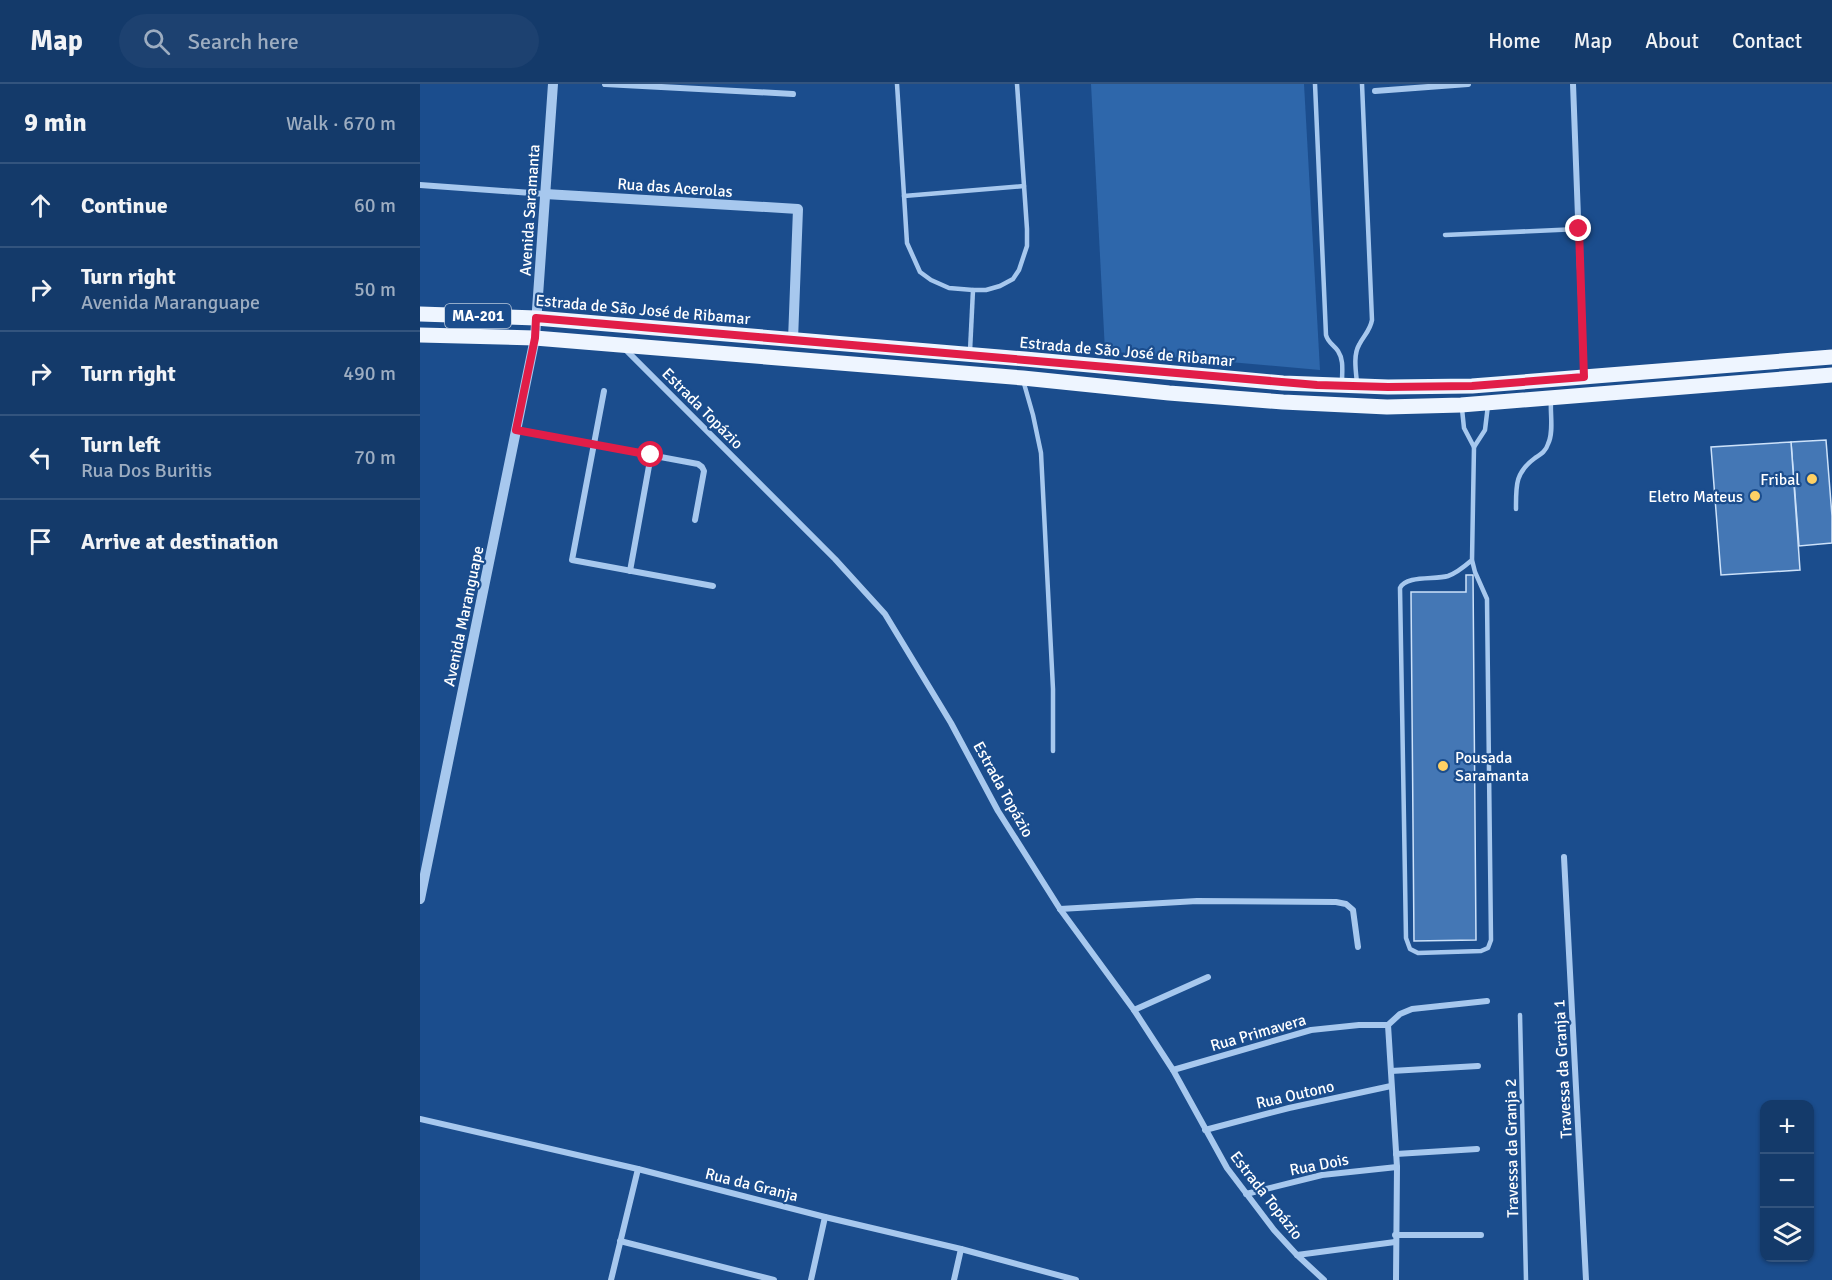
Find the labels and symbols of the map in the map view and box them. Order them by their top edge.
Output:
street label: Avenida Saramanta [515,144,545,277]
street label: Rua das Acerolas [617,174,733,202]
route end [1565,215,1591,241]
street label: Estrada de São José de Ribamar [535,291,751,329]
road number: MA-201 [445,304,511,328]
street label: Estrada de São José de Ribamar [1019,333,1235,371]
street label: Estrada Topázio [657,364,747,454]
route start [637,441,663,467]
place label: Fribal [1760,470,1800,490]
marker: Fribal [1805,472,1819,486]
place label: Eletro Mateus [1648,487,1743,507]
marker: Eletro Mateus [1748,489,1762,503]
street label: Avenida Maranguape [439,544,489,688]
street label: Estrada Topázio [968,738,1038,841]
place label: Pousada Saramanta [1455,748,1529,786]
marker: Pousada Saramanta [1436,759,1450,773]
street label: Travessa da Granja 1 [1549,999,1577,1139]
street label: Rua Primavera [1208,1010,1308,1056]
street label: Rua Outono [1254,1076,1336,1114]
street label: Travessa da Granja 2 [1501,1078,1523,1218]
street label: Estrada Topázio [1225,1147,1307,1244]
street label: Rua Dois [1288,1149,1350,1180]
street label: Rua da Granja [703,1164,800,1206]

